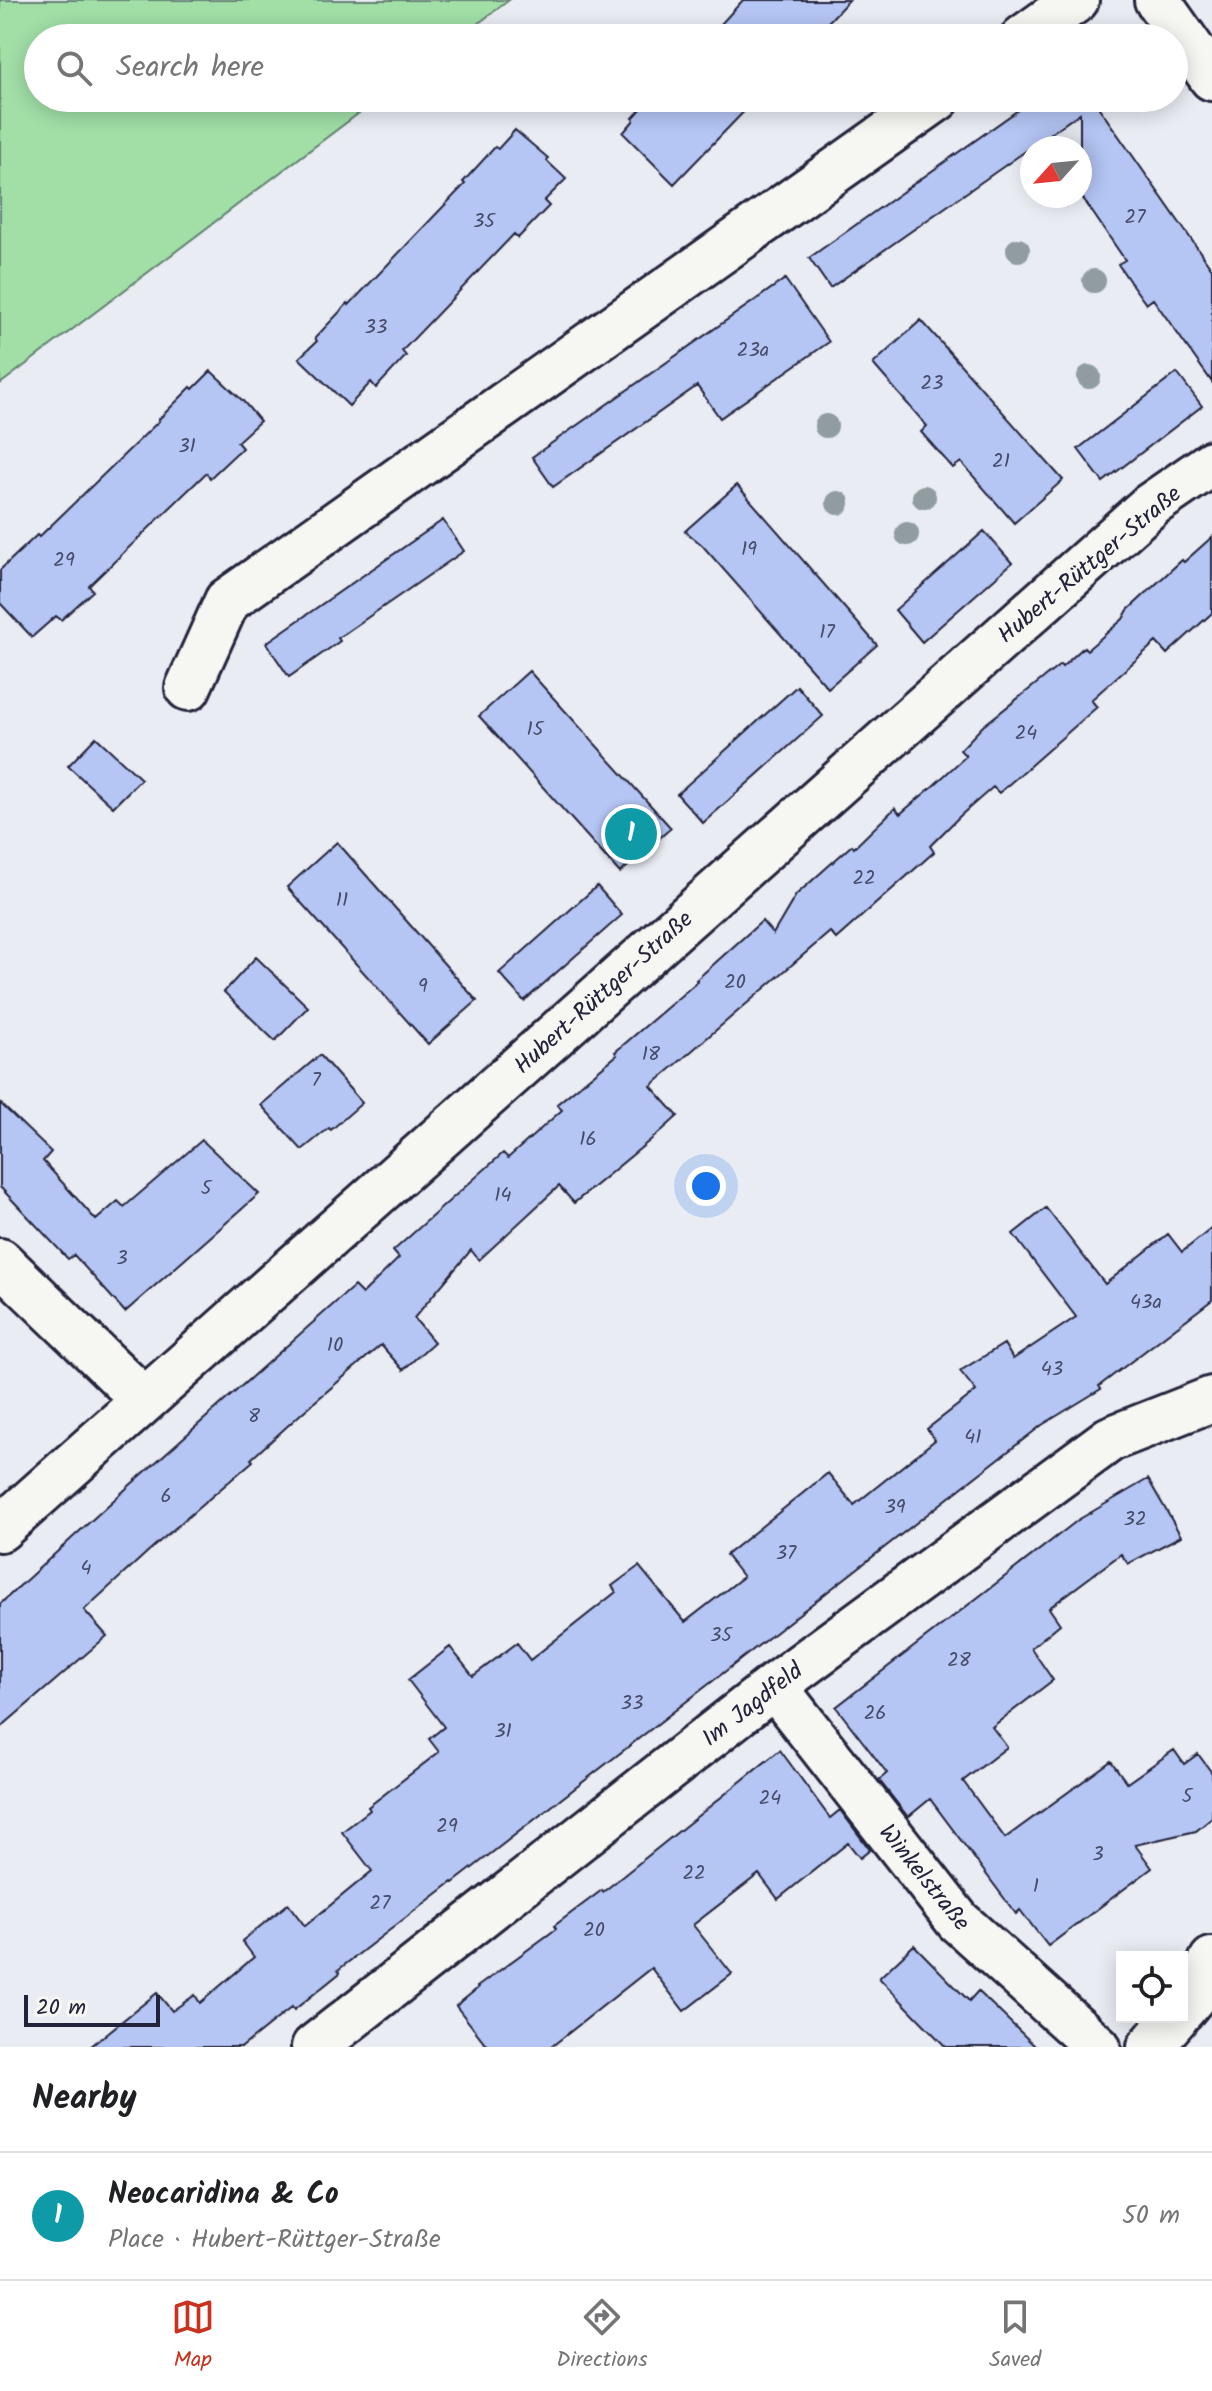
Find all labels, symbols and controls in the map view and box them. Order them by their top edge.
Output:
search box [24,24,1188,112]
text: Search here [116,44,264,92]
icon: search [52,46,96,90]
north arrow [1020,136,1092,208]
house number: 27 [1125,202,1146,234]
house number: 35 [473,206,496,238]
house number: 33 [365,312,387,344]
house number: 23a [737,335,769,367]
house number: 23 [920,368,944,400]
house number: 31 [178,431,196,463]
house number: 21 [992,446,1010,478]
street label: Hubert-Rüttger-Straße [989,476,1191,654]
house number: 19 [741,534,757,566]
house number: 29 [53,545,75,577]
house number: 17 [819,617,836,649]
house number: 15 [526,714,545,746]
house number: 24 [1015,718,1037,750]
pin: 1 [605,804,657,864]
house number: 22 [852,863,876,895]
house number: 11 [336,885,348,917]
street label: Hubert-Rüttger-Straße [505,901,703,1085]
house number: 20 [724,967,746,999]
house number: 9 [418,971,428,1003]
house number: 18 [642,1039,661,1071]
house number: 7 [311,1065,321,1097]
house number: 16 [579,1124,597,1156]
your location [686,1166,726,1206]
house number: 5 [201,1173,213,1205]
house number: 14 [494,1180,512,1212]
house number: 3 [116,1243,128,1275]
house number: 43a [1130,1287,1162,1319]
house number: 10 [327,1330,343,1362]
house number: 43 [1041,1354,1063,1386]
house number: 8 [248,1401,261,1433]
house number: 41 [964,1422,982,1454]
house number: 6 [160,1481,172,1513]
house number: 39 [884,1492,906,1524]
house number: 32 [1123,1504,1147,1536]
house number: 37 [776,1538,797,1570]
house number: 4 [80,1553,92,1585]
house number: 35 [710,1620,733,1652]
house number: 28 [947,1645,972,1677]
street label: Im Jagdfeld [694,1652,813,1757]
house number: 33 [621,1688,643,1720]
house number: 26 [864,1698,886,1730]
house number: 31 [494,1716,512,1748]
house number: 5 [1182,1781,1194,1813]
house number: 24 [759,1783,781,1815]
house number: 29 [436,1811,458,1843]
street label: Winkelstraße [868,1816,980,1940]
house number: 3 [1092,1839,1104,1871]
house number: 22 [682,1858,706,1890]
house number: 1 [1033,1871,1039,1903]
house number: 27 [370,1888,391,1920]
house number: 20 [583,1915,605,1947]
map controls [1116,1951,1188,2023]
button: locate [1116,1951,1188,2023]
scale bar [24,1991,160,2027]
text: 20 m [36,1991,86,2026]
text: Nearby [32,2072,137,2126]
text: Neocaridina & Co [108,2171,339,2219]
text: 1 [54,2195,62,2237]
text: 50 m [1122,2195,1180,2237]
text: Place · Hubert-Rüttger-Straße [108,2219,441,2261]
tab: Map [171,2295,215,2378]
tab: Directions [556,2295,648,2378]
tab: Saved [989,2295,1041,2378]

